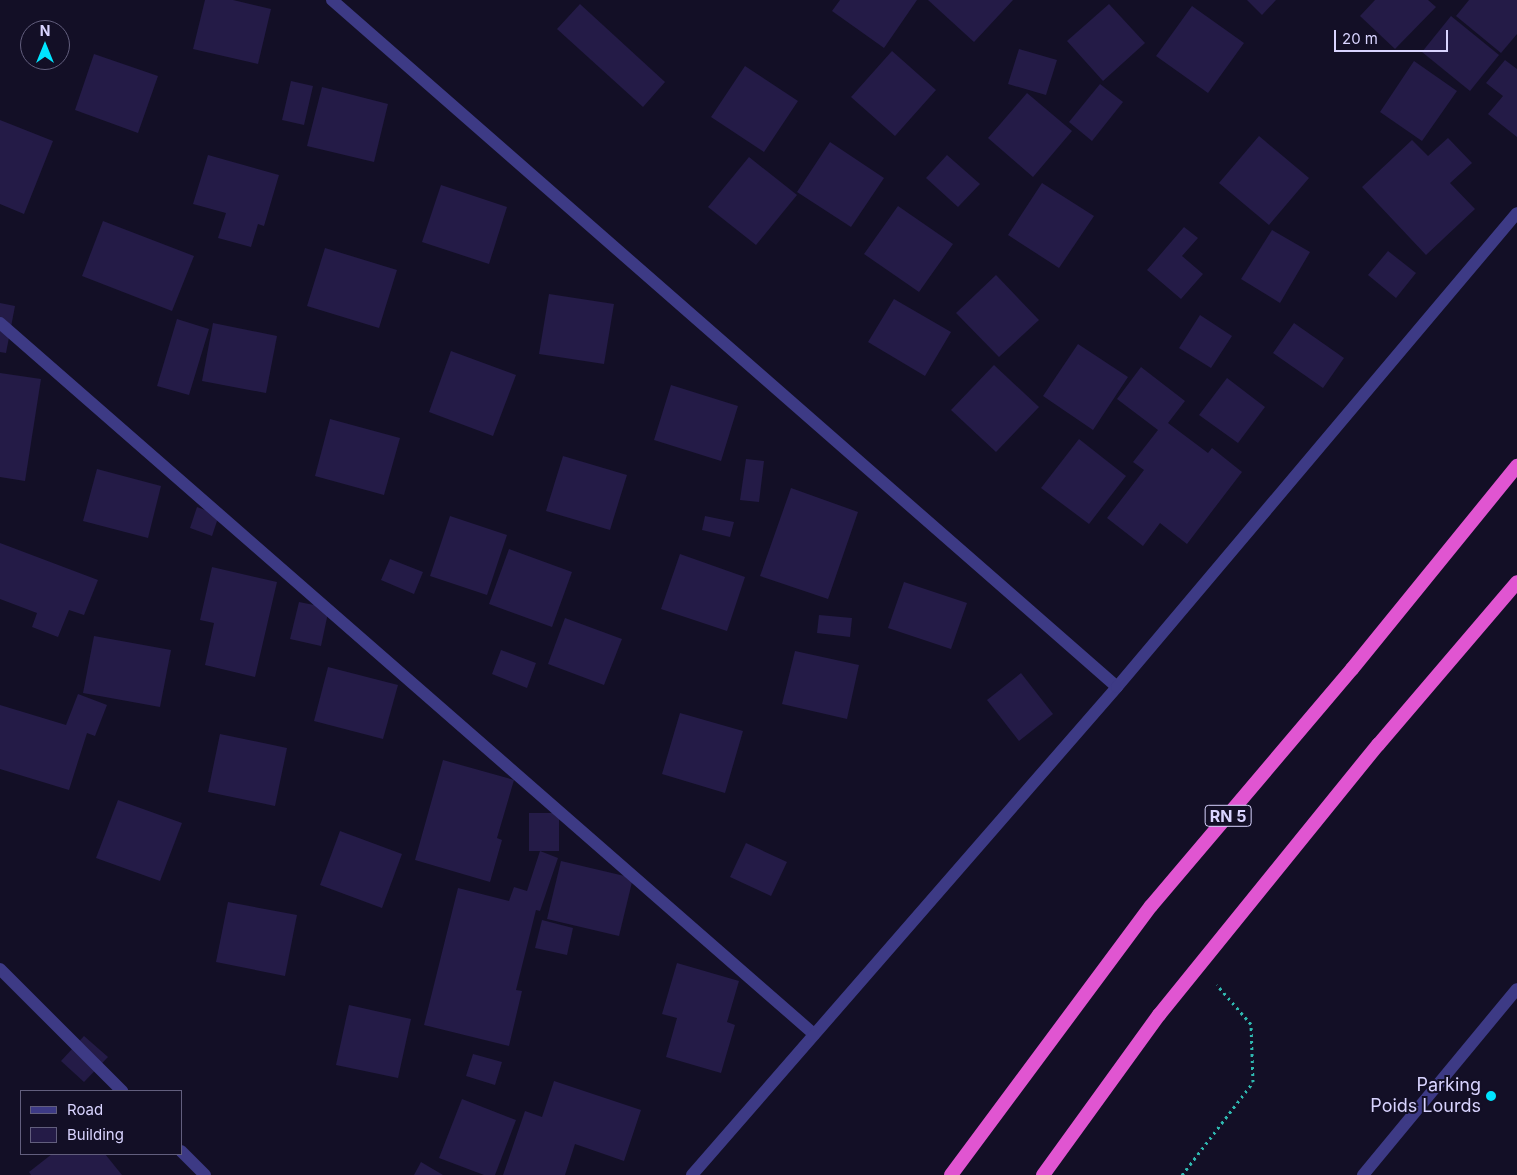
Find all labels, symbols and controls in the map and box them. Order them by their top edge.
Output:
north arrow [20,20,70,70]
scale bar [1337,20,1451,52]
text: N [40,22,50,39]
text: 20 m [1342,29,1378,48]
road number: RN 5 [1204,802,1252,829]
place label: Parking Poids Lourds [1370,1075,1481,1118]
legend [20,1090,182,1155]
marker: Parking Poids Lourds [1485,1090,1497,1102]
text: Road [67,1100,103,1119]
text: Building [67,1125,124,1144]

